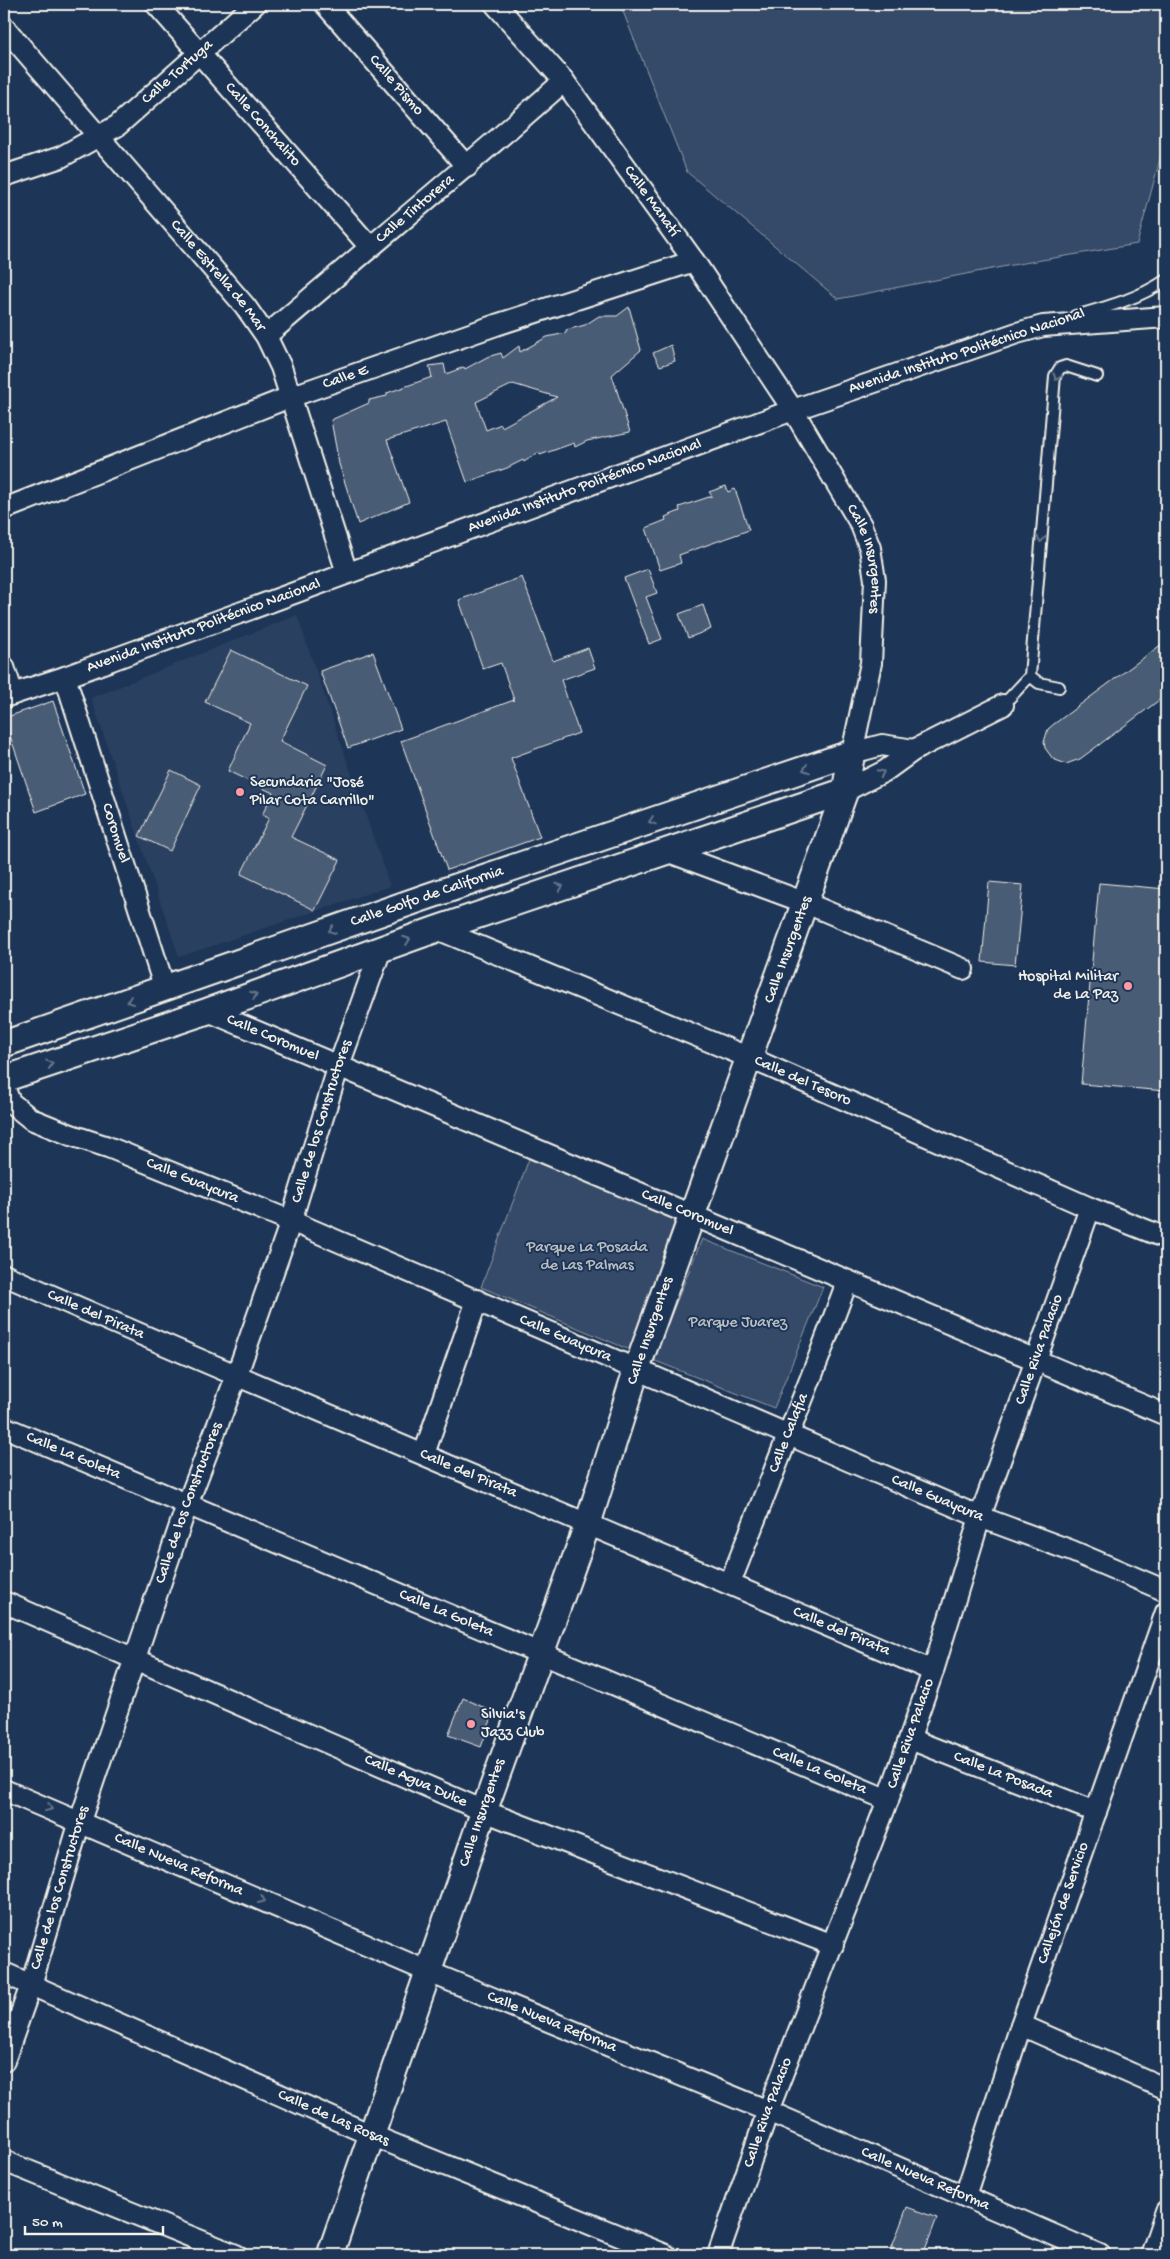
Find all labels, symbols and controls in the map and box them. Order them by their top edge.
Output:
street label: Calle Tortuga [138,35,218,109]
street label: Calle Pismo [364,51,428,120]
street label: Calle Conchalito [220,79,305,171]
street label: Calle Manatí [619,162,683,241]
street label: Calle Tintorera [372,170,460,248]
street label: Calle Estrella de Mar [166,216,270,337]
street label: Avenida Instituto Politécnico Nacional [846,305,1088,399]
street label: Calle E [320,361,372,394]
one-way arrow [1052,373,1062,381]
street label: Avenida Instituto Politécnico Nacional [465,435,704,538]
street label: Calle Insurgentes [841,501,885,615]
one-way arrow [1036,535,1047,543]
street label: Avenida Instituto Politécnico Nacional [84,575,323,678]
one-way arrow [802,763,810,773]
one-way arrow [876,769,885,779]
place label: Secundaria "José Pilar Cota Carrillo" [249,774,375,811]
marker: Secundaria "José Pilar Cota Carrillo" [234,786,246,798]
street label: Coromuel [97,801,134,865]
one-way arrow [648,815,657,825]
street label: Calle Golfo de California [348,862,507,932]
one-way arrow [556,883,564,893]
street label: Calle Insurgentes [761,893,818,1006]
one-way arrow [329,924,337,934]
one-way arrow [402,936,410,946]
place label: Hospital Militar de La Paz [1018,968,1119,1005]
marker: Hospital Militar de La Paz [1122,980,1134,992]
one-way arrow [249,991,257,1001]
one-way arrow [126,995,134,1005]
street label: Calle Coromuel [224,1010,321,1066]
street label: Calle de los Constructores [288,1036,357,1206]
street label: Calle del Tesoro [751,1051,854,1111]
one-way arrow [45,1059,54,1069]
street label: Calle Guaycura [143,1154,243,1209]
street label: Calle Coromuel [638,1185,736,1241]
park label: Parque La Posada de Las Palmas [525,1239,649,1276]
street label: Calle Insurgentes [624,1274,679,1387]
street label: Calle del Pirata [44,1286,148,1345]
street label: Calle Riva Palacio [1011,1292,1068,1407]
street label: Calle Guaycura [516,1311,615,1367]
park label: Parque Juarez [688,1314,788,1333]
street label: Calle Calafia [765,1390,814,1476]
street label: Calle de los Constructores [151,1419,228,1586]
street label: Calle La Goleta [23,1428,124,1485]
street label: Calle del Pirata [417,1445,521,1503]
street label: Calle Guaycura [888,1470,987,1527]
street label: Calle La Goleta [396,1585,497,1642]
street label: Calle del Pirata [790,1603,894,1661]
street label: Calle Riva Palacio [883,1676,939,1791]
place label: Silvia's Jazz Club [481,1706,545,1743]
marker: Silvia's Jazz Club [465,1718,477,1730]
street label: Calle La Goleta [769,1743,871,1800]
street label: Calle La Posada [951,1747,1057,1804]
street label: Calle Agua Dulce [361,1750,471,1812]
street label: Calle Insurgentes [456,1756,511,1869]
one-way arrow [44,1802,53,1813]
street label: Calle de los Constructores [27,1803,94,1972]
street label: Calle Nueva Reforma [111,1829,247,1901]
street label: Callejón de Servicio [1034,1840,1094,1967]
one-way arrow [257,1894,266,1905]
street label: Calle Nueva Reforma [484,1987,620,2058]
street label: Calle Riva Palacio [740,2055,797,2170]
street label: Calle de Las Rosas [275,2085,393,2151]
street label: Calle Nueva Reforma [858,2143,993,2216]
scale bar [25,2204,162,2236]
text: 50 m [32,2214,63,2232]

